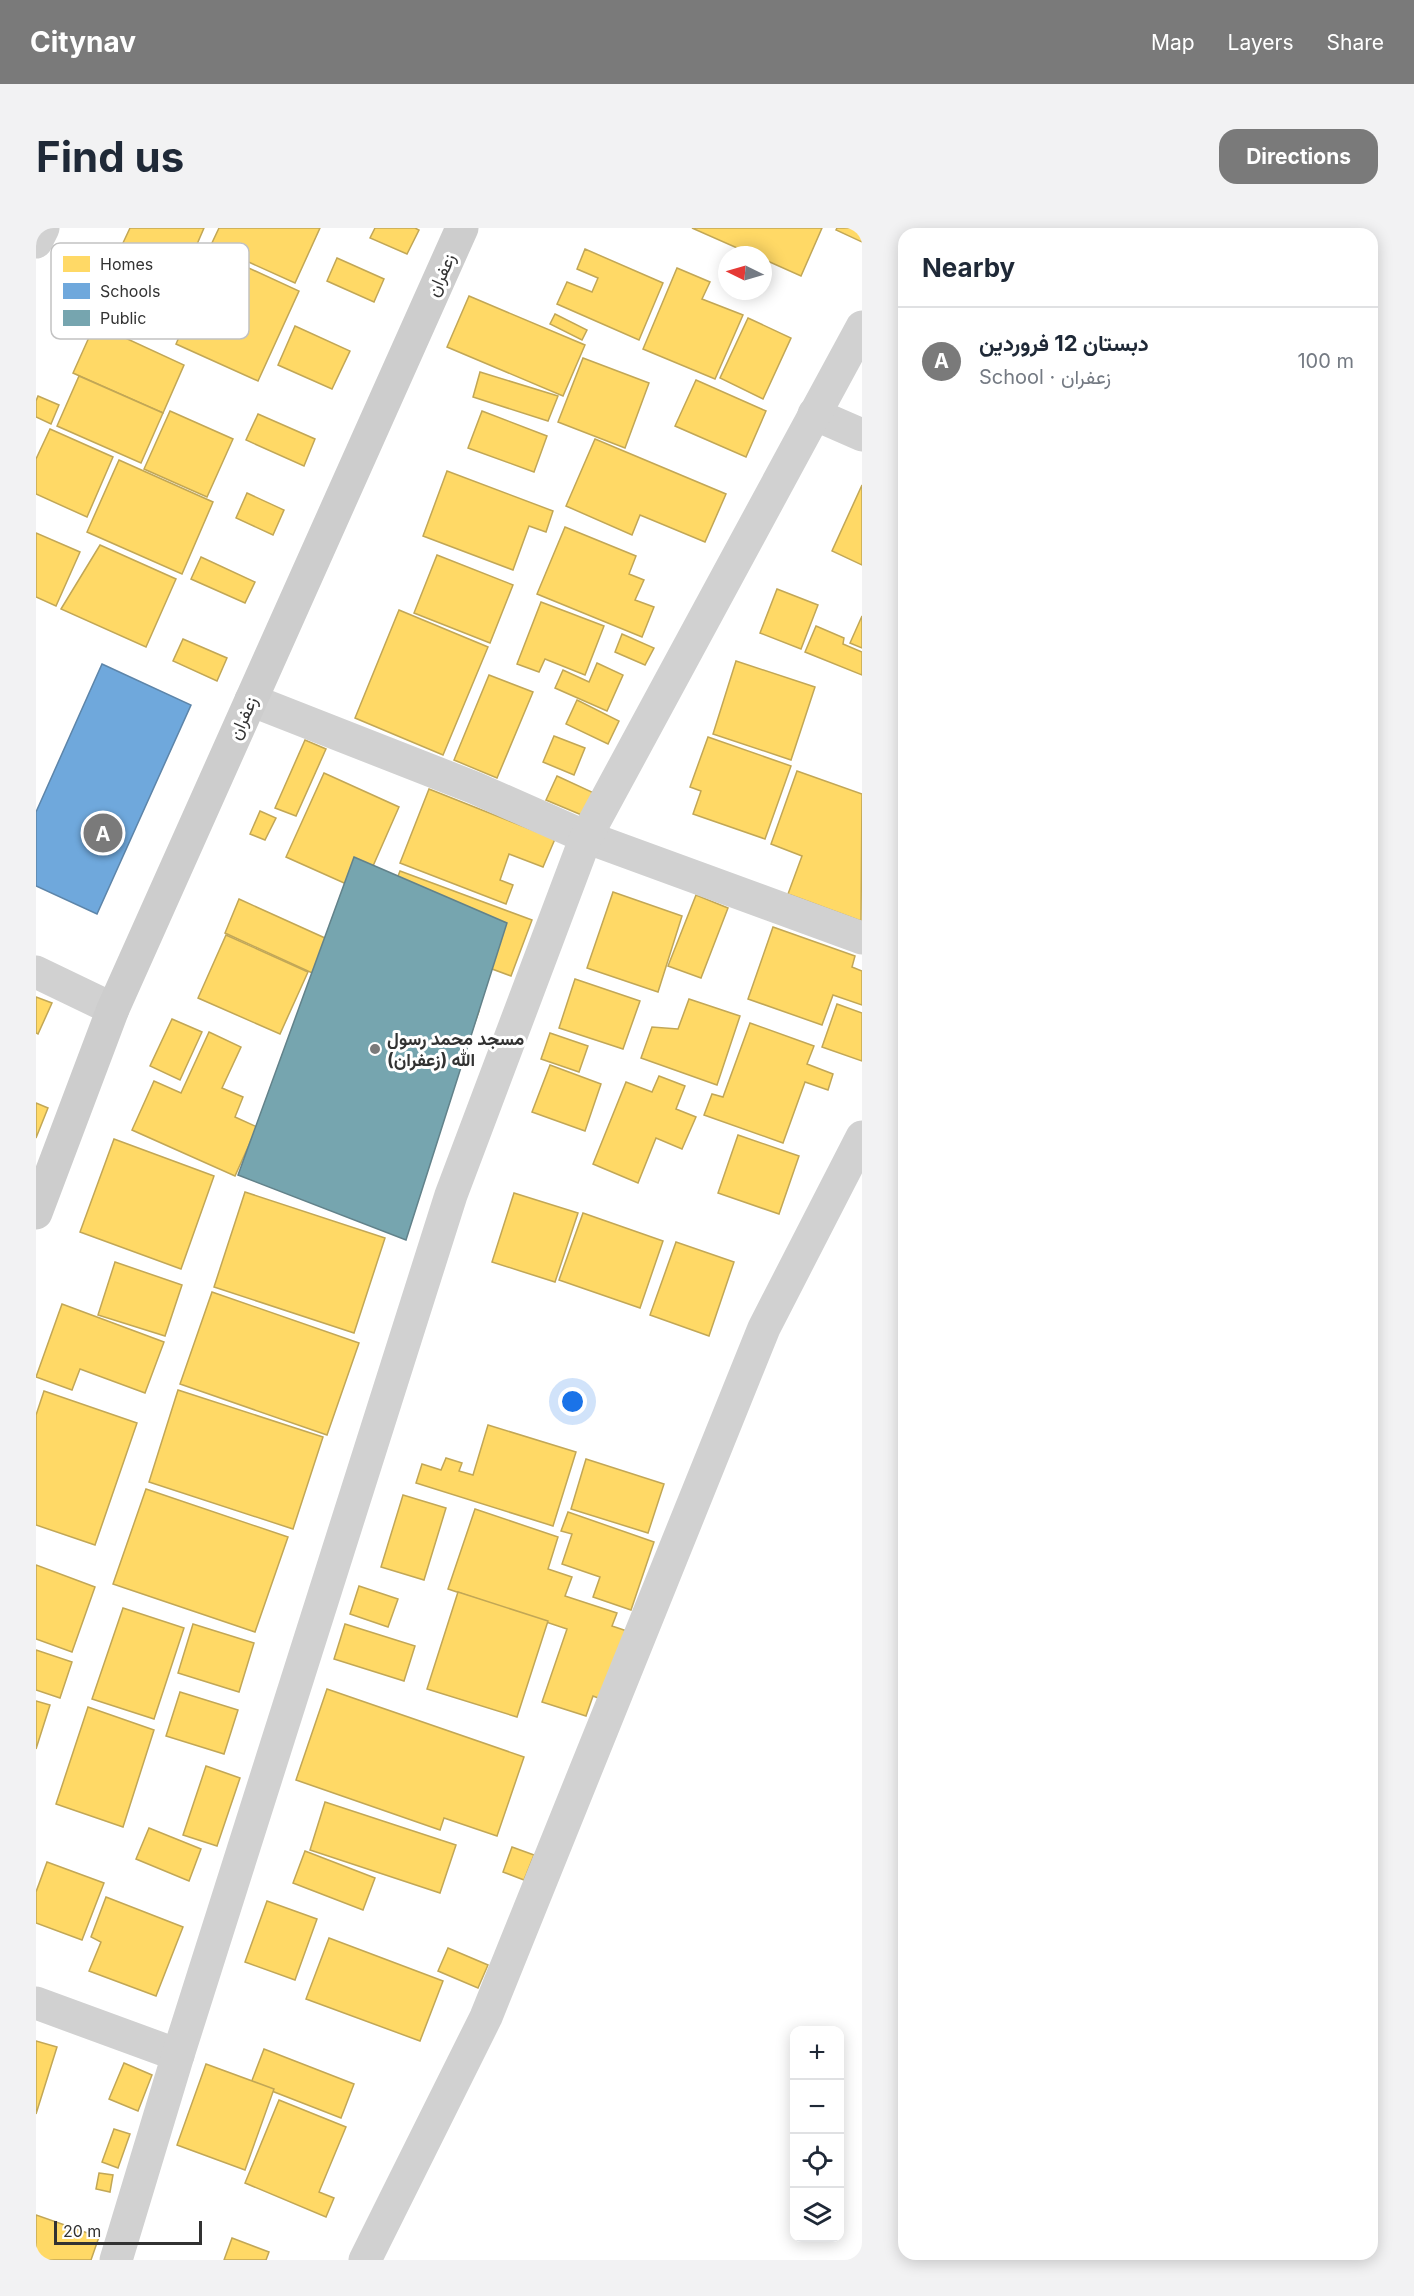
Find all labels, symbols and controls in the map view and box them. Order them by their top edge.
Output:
text: Citynav [30,25,136,59]
text: Map [1151,30,1195,55]
text: Layers [1228,30,1294,55]
text: Share [1327,30,1384,55]
button: Directions [1219,129,1378,184]
text: Find us [36,131,184,182]
legend [51,243,249,339]
north arrow [718,246,772,300]
street label: زعفران [422,250,460,300]
text: Nearby [922,252,1015,283]
text: Homes [100,254,153,274]
text: Schools [100,281,160,301]
text: Public [100,308,146,328]
text: دبستان 12 فروردین [979,330,1149,356]
text: A [934,349,949,373]
text: 100 m [1297,349,1354,373]
text: School · زعفران [979,365,1111,389]
street label: زعفران [224,693,262,743]
pin: A [84,810,122,856]
place label: مسجد محمد رسول الله (زعفران) [387,1028,524,1071]
marker: مسجد محمد رسول الله (زعفران) [368,1042,382,1056]
your location [558,1387,587,1416]
map controls [790,2026,844,2242]
button: + [790,2026,844,2080]
button: − [790,2080,844,2134]
button: locate [790,2134,844,2188]
button: layers [790,2188,844,2242]
scale bar [54,2218,202,2246]
text: 20 m [63,2221,101,2241]

